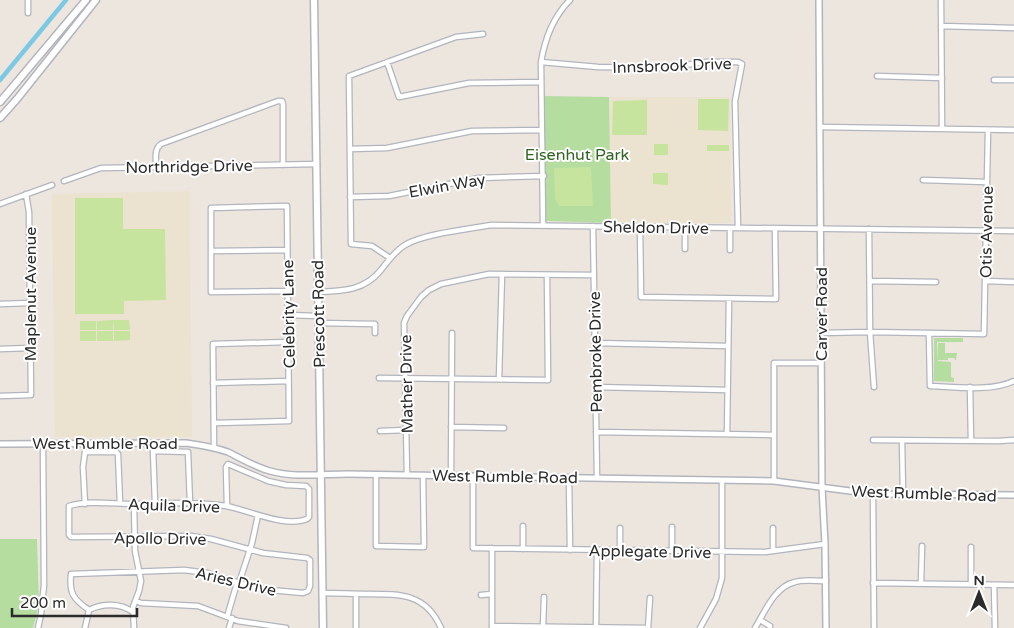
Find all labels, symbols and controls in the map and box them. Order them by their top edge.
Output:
street label: Innsbrook Drive [612,54,732,78]
park label: Eisenhut Park [525,145,630,165]
street label: Northridge Drive [125,156,253,178]
street label: Elwin Way [407,169,488,203]
street label: Otis Avenue [976,186,998,278]
street label: Sheldon Drive [603,217,709,239]
street label: Maplenut Avenue [21,227,41,361]
street label: Celebrity Lane [278,259,300,369]
street label: Prescott Road [308,260,330,368]
street label: Carver Road [812,267,832,361]
street label: Pembroke Drive [585,291,607,413]
street label: Mather Drive [396,334,418,434]
street label: West Rumble Road [32,434,178,454]
street label: West Rumble Road [432,466,578,488]
street label: West Rumble Road [851,481,997,507]
street label: Aquila Drive [128,494,220,518]
street label: Apollo Drive [113,528,207,550]
street label: Applegate Drive [589,541,711,563]
street label: Aries Drive [193,563,278,601]
north arrow [954,568,1004,618]
text: N [973,572,985,589]
scale bar [12,586,138,618]
text: 200 m [20,594,66,612]

